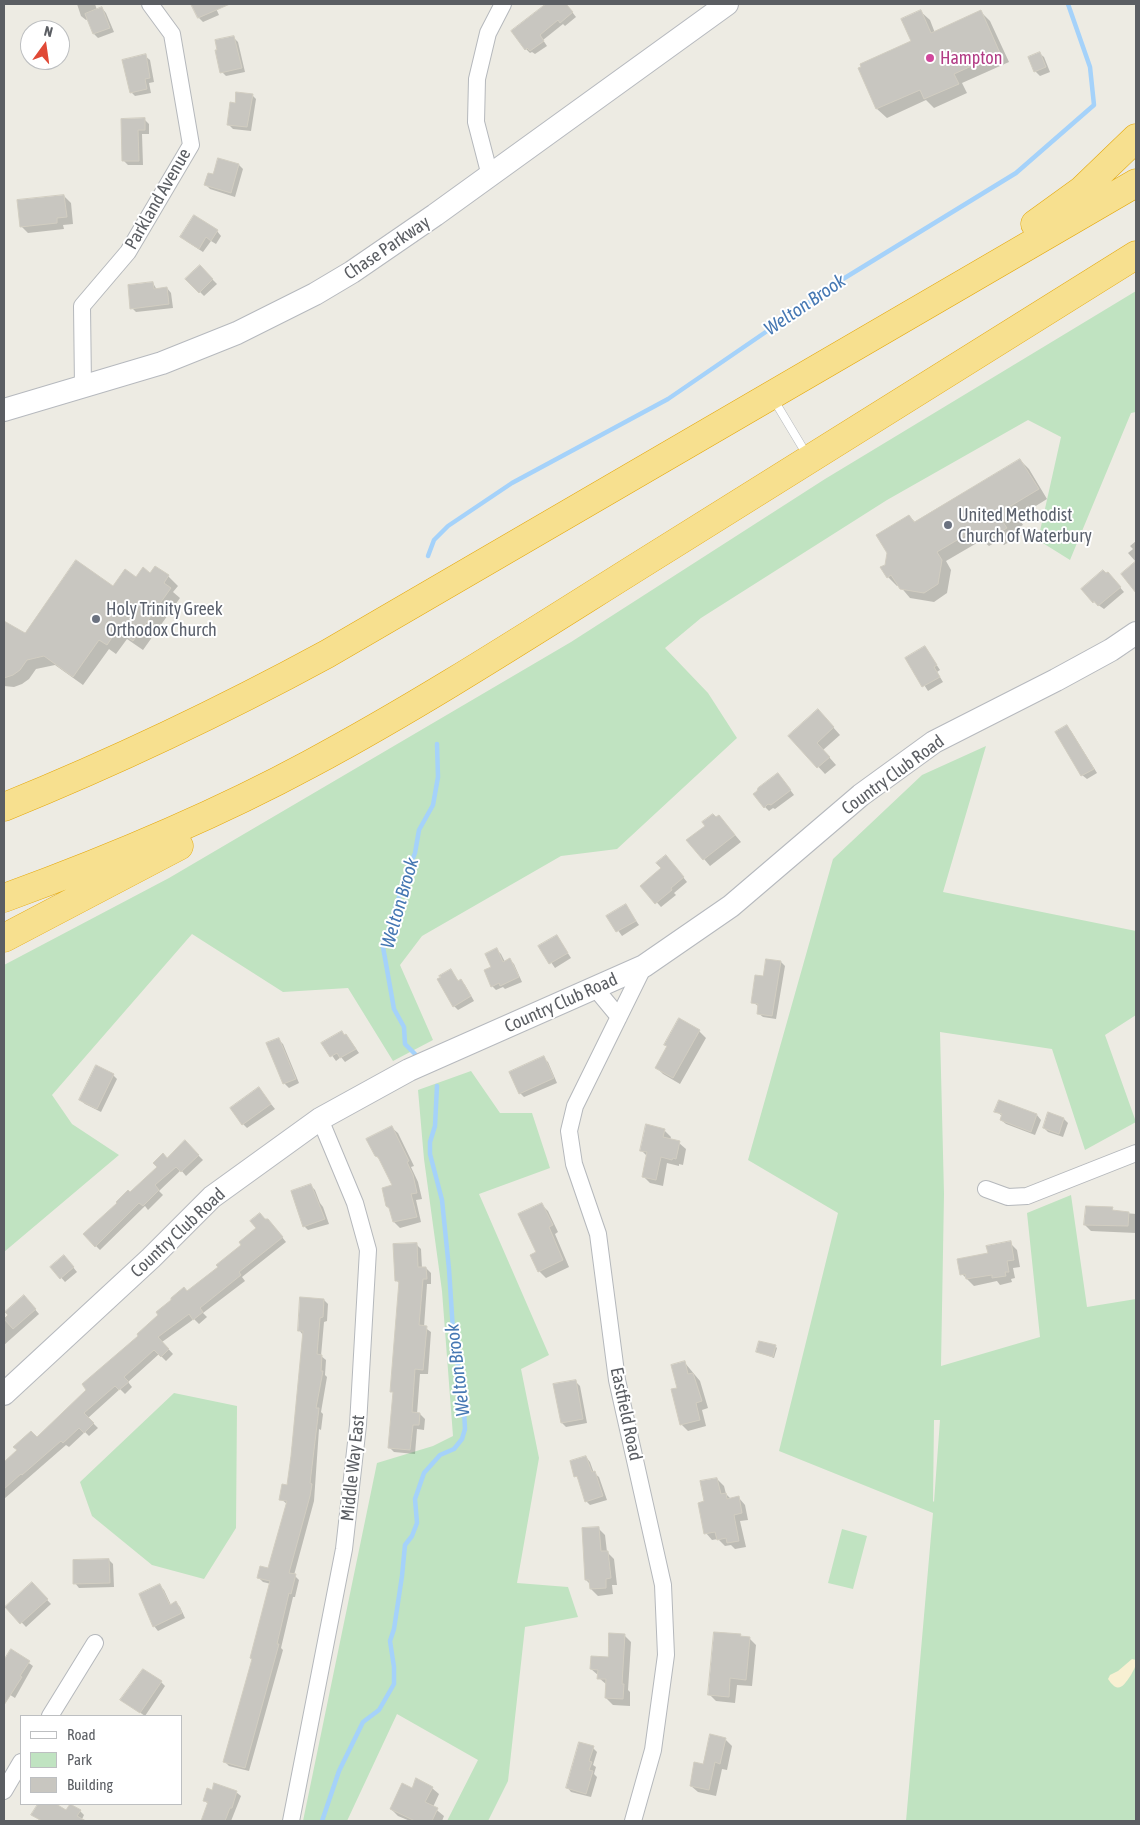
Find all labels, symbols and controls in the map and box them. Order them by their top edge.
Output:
north arrow [20,20,70,70]
text: N [42,23,54,40]
place label: Hampton [940,47,1003,69]
marker: Hampton [924,52,936,64]
street label: Parkland Avenue [120,145,196,253]
street label: Chase Parkway [340,211,434,285]
water label: Welton Brook [760,270,850,340]
place label: United Methodist Church of Waterbury [958,504,1092,546]
marker: United Methodist Church of Waterbury [942,519,954,531]
place label: Holy Trinity Greek Orthodox Church [106,598,223,640]
marker: Holy Trinity Greek Orthodox Church [90,613,102,625]
street label: Country Club Road [838,731,948,819]
water label: Welton Brook [376,855,424,951]
street label: Country Club Road [501,968,621,1038]
street label: Country Club Road [126,1184,230,1282]
water label: Welton Brook [441,1322,475,1418]
street label: Eastfield Road [606,1365,646,1463]
street label: Middle Way East [337,1414,369,1522]
legend [20,1715,182,1805]
text: Road [67,1726,96,1743]
text: Park [67,1751,92,1768]
text: Building [67,1776,113,1793]

